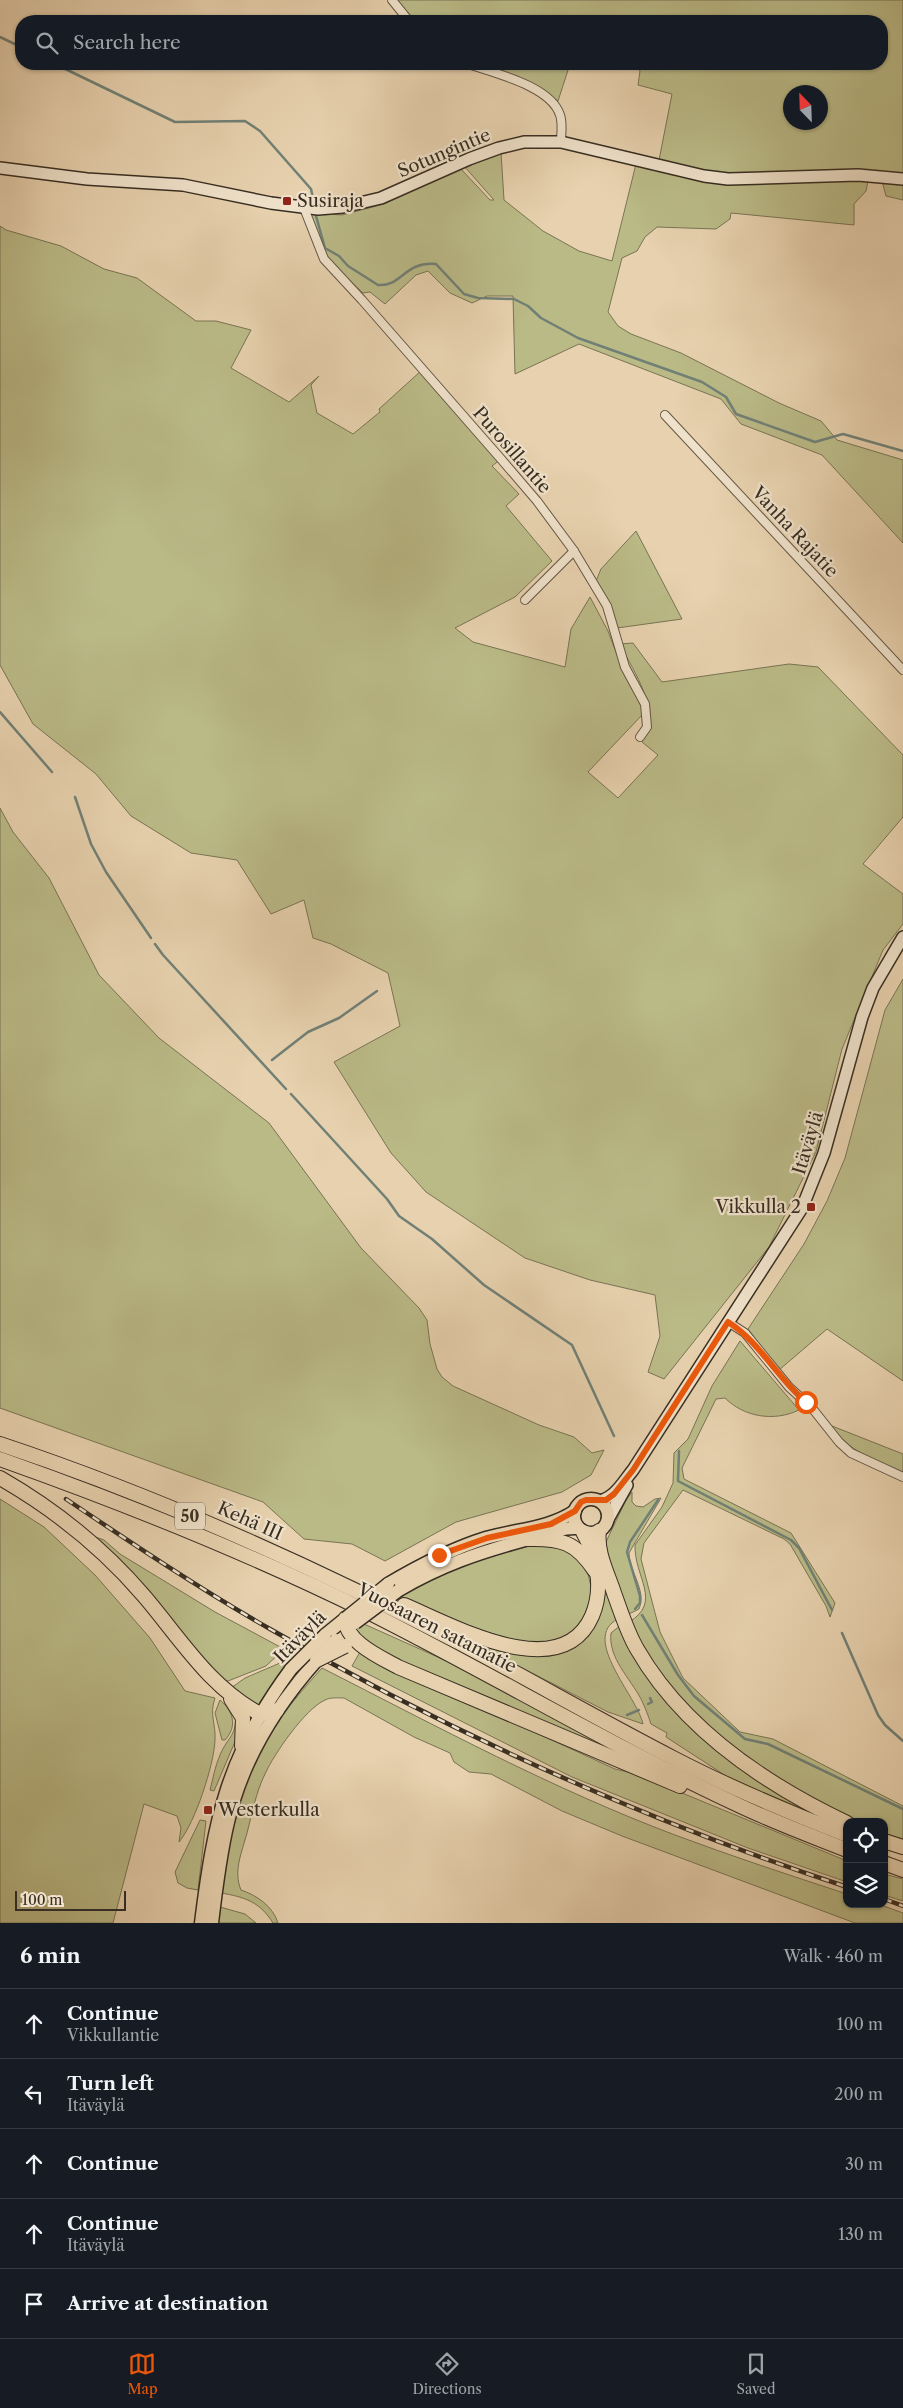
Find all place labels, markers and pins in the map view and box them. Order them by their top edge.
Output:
place label: Susiraja [297,190,364,212]
marker: Susiraja [281,195,293,207]
place label: Vikkulla 2 [715,1196,801,1218]
marker: Vikkulla 2 [805,1201,817,1213]
place label: Westerkulla [217,1799,320,1821]
marker: Westerkulla [202,1804,214,1816]

